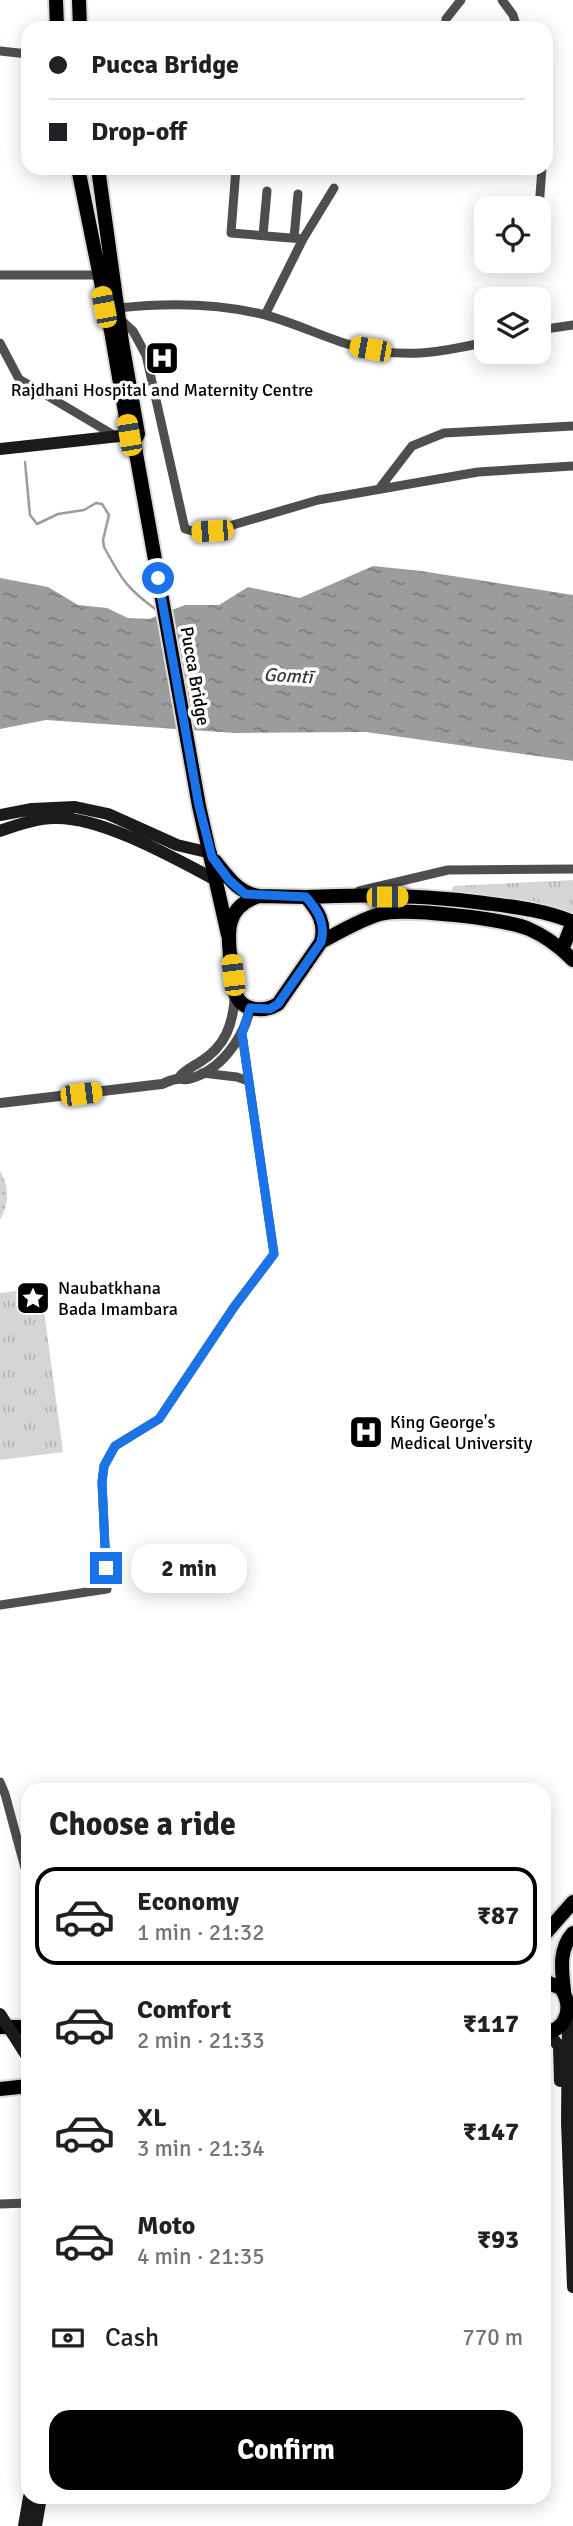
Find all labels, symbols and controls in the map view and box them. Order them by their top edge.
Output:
text: Pucca Bridge [91,49,239,81]
text: Drop-off [91,116,187,148]
map controls [474,196,551,364]
button: locate [474,196,551,273]
car [90,284,119,330]
button: layers [474,287,551,364]
car [348,335,393,363]
hospital icon: Rajdhani Hospital and Maternity Centre [143,339,181,377]
place label: Rajdhani Hospital and Maternity Centre [11,379,313,401]
car [116,412,143,458]
car [191,519,234,543]
route start [142,562,174,594]
street label: Pucca Bridge [175,625,215,727]
water label: Gomtī [263,663,317,689]
car [367,887,409,908]
car [221,953,246,997]
car [59,1081,104,1107]
place label: Naubatkhana Bada Imambara [58,1277,178,1320]
place icon: Naubatkhana Bada Imambara [14,1279,52,1317]
place label: King George's Medical University [390,1411,533,1454]
hospital icon: King George's Medical University [347,1413,385,1451]
callout: 2 min [130,1544,246,1592]
route end [90,1552,122,1584]
text: 2 min [161,1554,217,1583]
text: Choose a ride [49,1805,236,1844]
icon: car [53,1885,116,1948]
text: Economy [137,1886,239,1918]
text: ₹87 [477,1900,519,1932]
text: 1 min · 21:32 [137,1918,265,1947]
icon: car [53,1993,116,2056]
text: Comfort [137,1994,231,2026]
text: ₹117 [463,2008,519,2040]
text: 2 min · 21:33 [137,2026,265,2055]
icon: car [53,2101,116,2164]
text: XL [137,2102,167,2134]
text: ₹147 [463,2116,519,2148]
text: 3 min · 21:34 [137,2134,265,2163]
icon: car [53,2209,116,2272]
text: Moto [137,2210,195,2242]
text: ₹93 [477,2224,519,2256]
text: 4 min · 21:35 [137,2242,265,2271]
icon: cash [49,2319,87,2357]
text: Cash [105,2322,159,2354]
text: 770 m [462,2323,523,2352]
button: Confirm [49,2410,523,2490]

